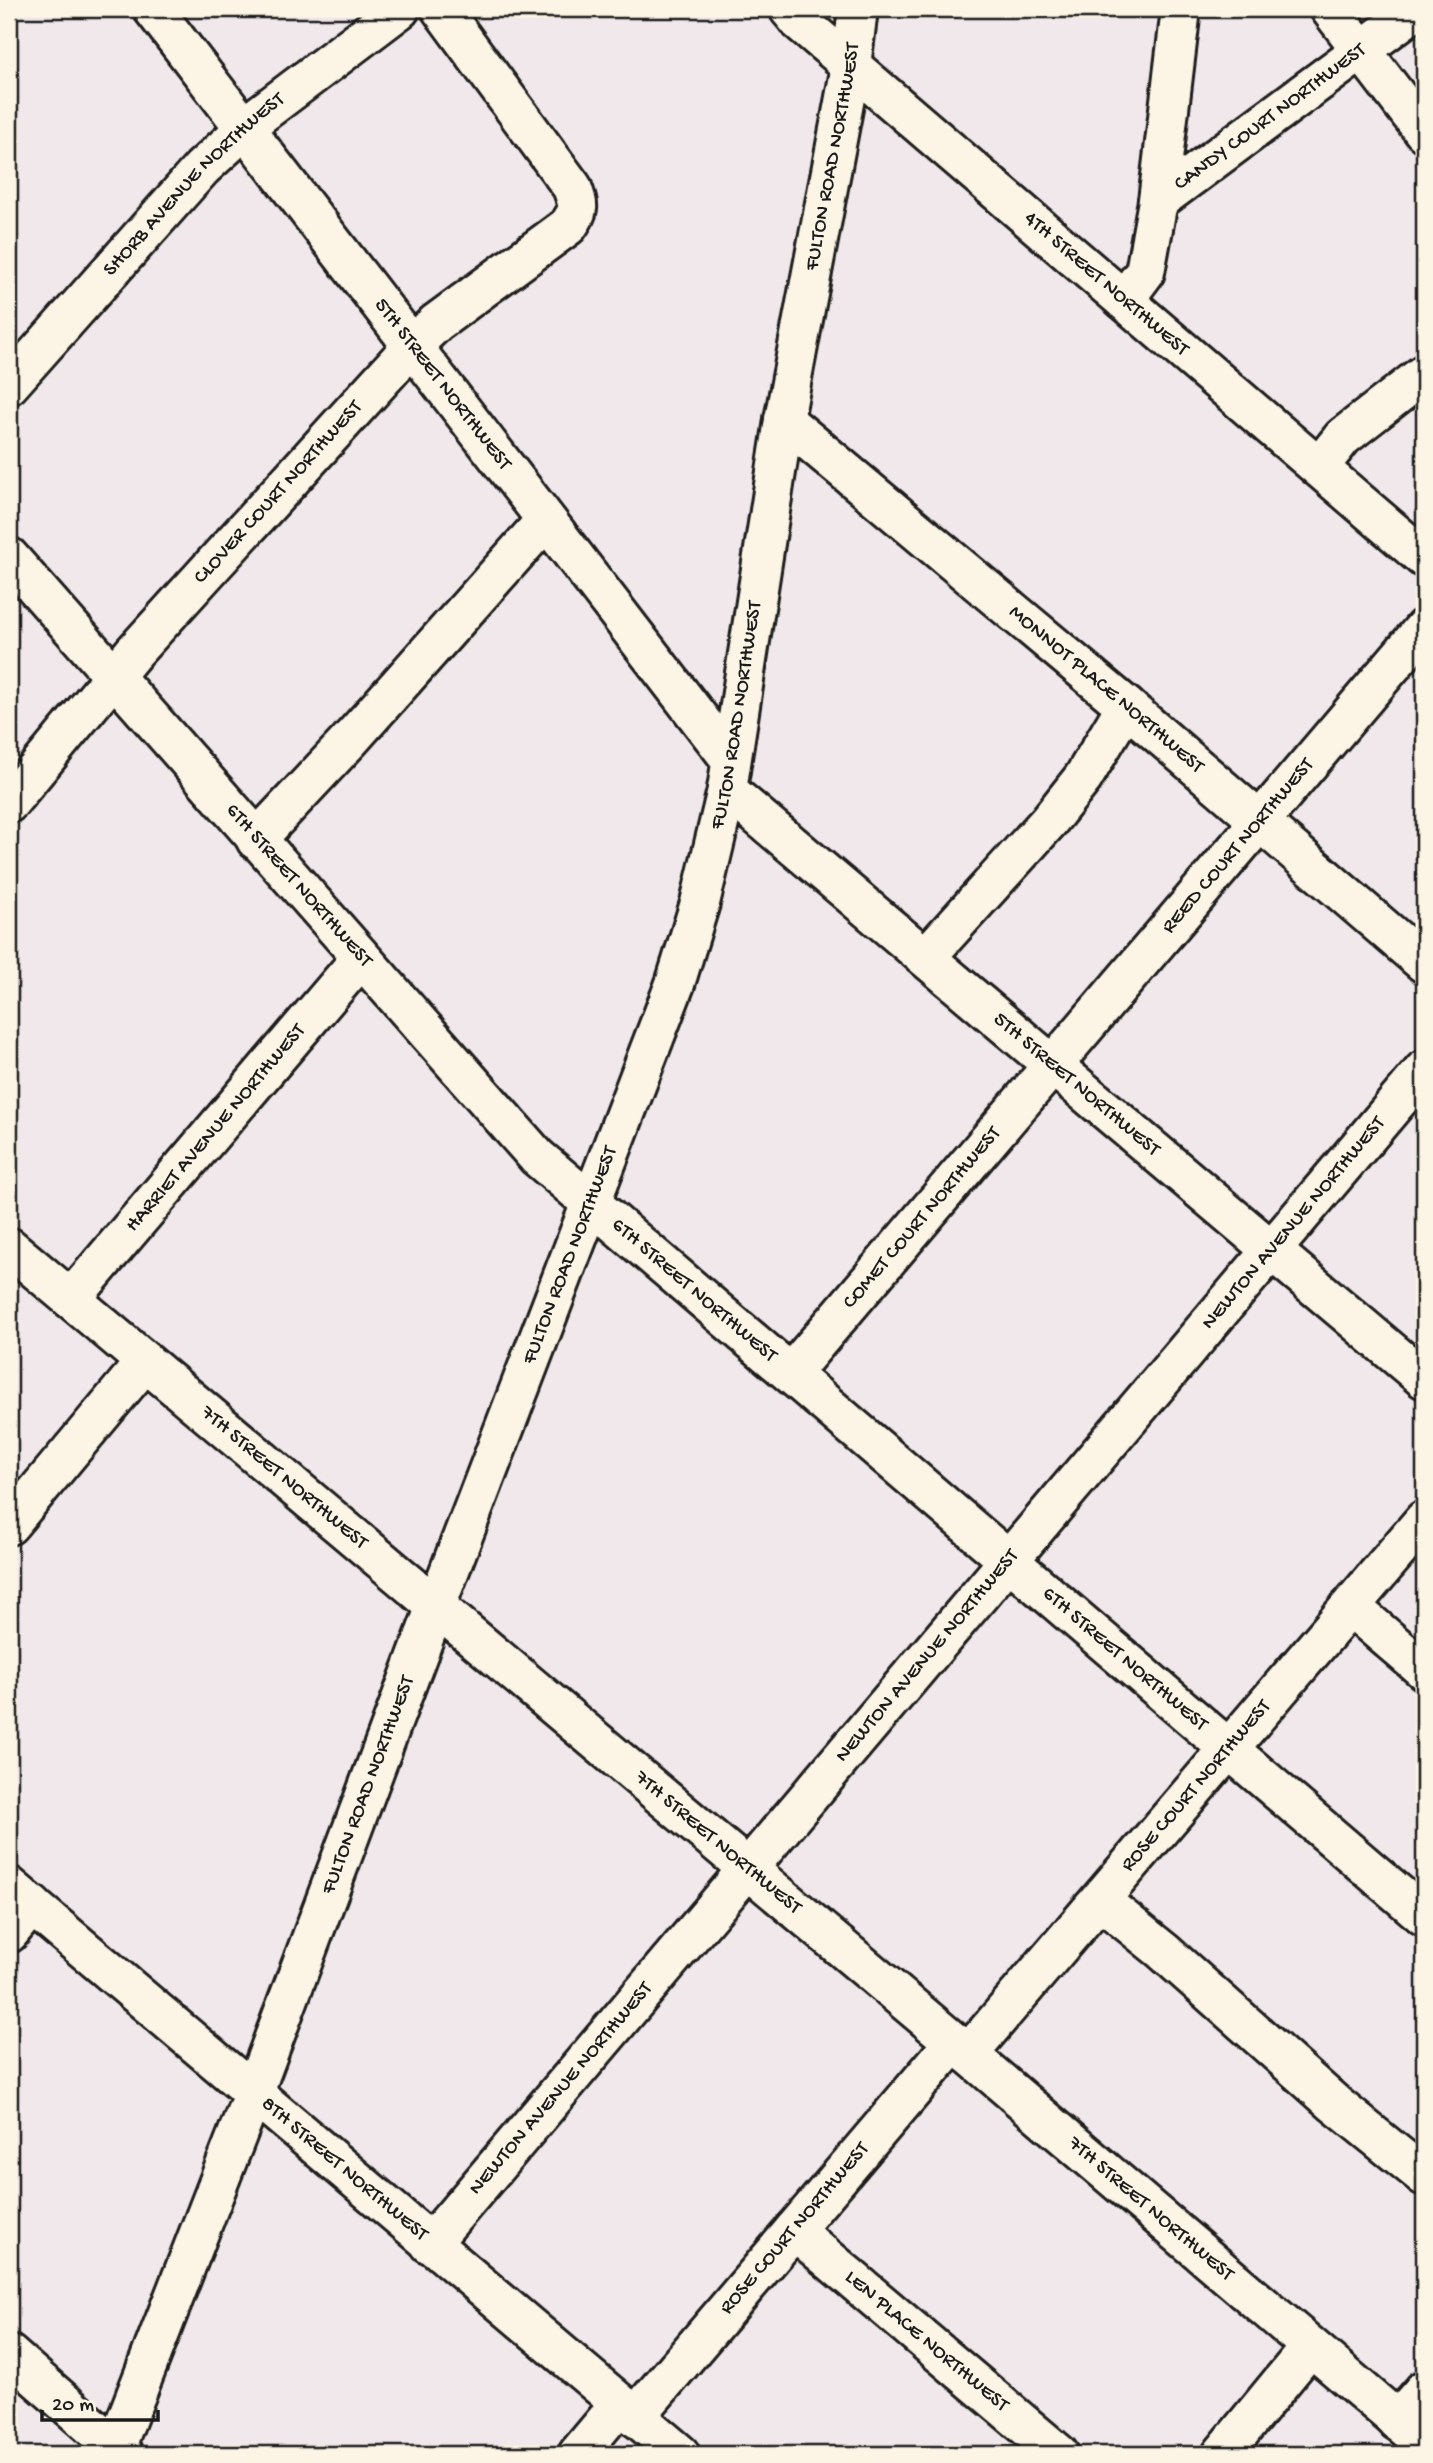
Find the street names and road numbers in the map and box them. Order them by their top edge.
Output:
street label: CANDY COURT NORTHWEST [1170,38,1372,197]
street label: FULTON ROAD NORTHWEST [800,41,866,274]
street label: SHORB AVENUE NORTHWEST [99,87,291,282]
street label: 4TH STREET NORTHWEST [1018,207,1194,363]
street label: 5TH STREET NORTHWEST [368,294,517,476]
street label: CLOVER COURT NORTHWEST [189,395,369,590]
street label: FULTON ROAD NORTHWEST [705,599,769,833]
street label: MONNOT PLACE NORTHWEST [1003,600,1209,780]
street label: REED COURT NORTHWEST [1157,753,1321,939]
street label: 6TH STREET NORTHWEST [220,799,378,974]
street label: 5TH STREET NORTHWEST [988,1007,1165,1163]
street label: HARRIET AVENUE NORTHWEST [121,1019,312,1237]
street label: NEWTON AVENUE NORTHWEST [1197,1111,1392,1335]
street label: COMET COURT NORTHWEST [838,1121,1007,1315]
street label: FULTON ROAD NORTHWEST [517,1142,624,1369]
street label: 6TH STREET NORTHWEST [606,1213,782,1369]
street label: 7TH STREET NORTHWEST [194,1400,373,1556]
street label: NEWTON AVENUE NORTHWEST [830,1544,1025,1768]
street label: 6TH STREET NORTHWEST [1036,1582,1213,1738]
street label: FULTON ROAD NORTHWEST [316,1672,421,1899]
street label: ROSE COURT NORTHWEST [1116,1695,1277,1877]
street label: 7TH STREET NORTHWEST [628,1765,807,1921]
street label: NEWTON AVENUE NORTHWEST [464,1977,659,2201]
street label: 8TH STREET NORTHWEST [255,2092,433,2248]
street label: 7TH STREET NORTHWEST [1061,2131,1239,2288]
street label: ROSE COURT NORTHWEST [715,2137,876,2320]
street label: LEN PLACE NORTHWEST [839,2265,1014,2419]

